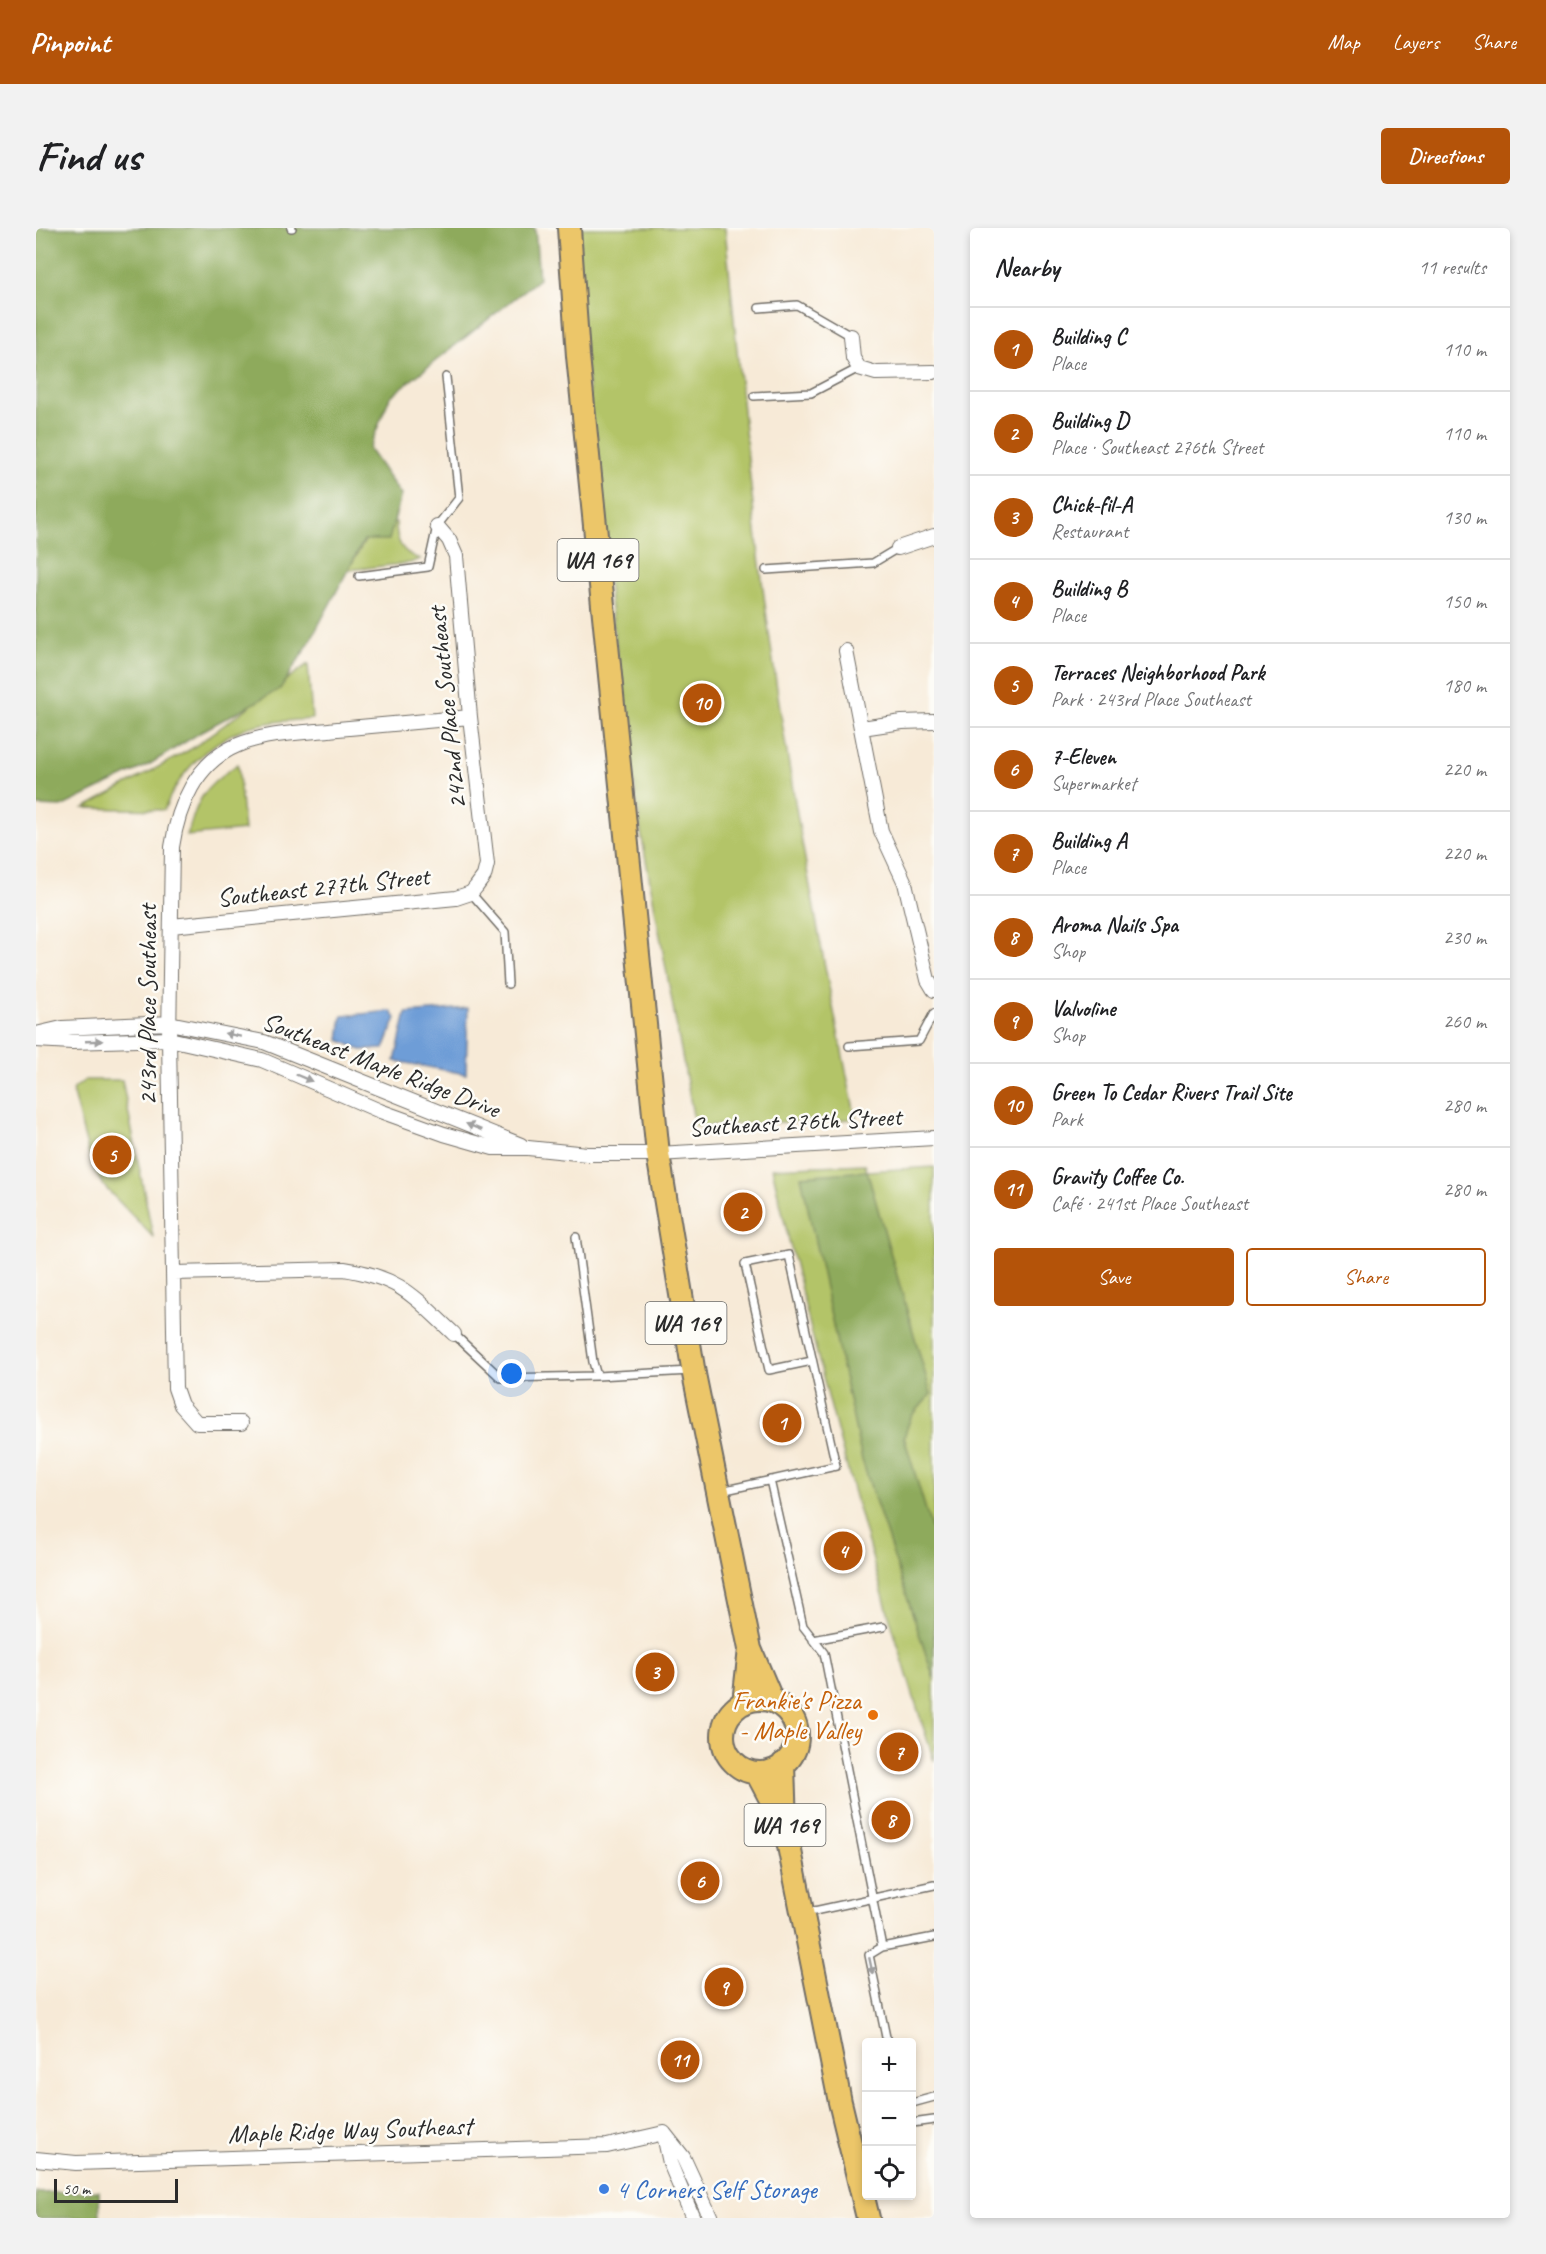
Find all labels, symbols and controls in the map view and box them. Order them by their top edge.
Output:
text: Pinpoint [30,25,110,60]
text: Map [1327,29,1360,55]
text: Layers [1393,29,1439,55]
text: Share [1472,29,1516,55]
button: Directions [1381,128,1510,184]
text: Find us [36,130,141,183]
text: Nearby [994,251,1059,284]
text: 11 results [1418,255,1486,280]
text: Building C [1051,323,1126,351]
text: 1 [1009,337,1018,362]
text: 110 m [1443,337,1486,362]
text: Place [1051,351,1086,376]
text: Building D [1051,407,1128,435]
text: 2 [1009,421,1018,446]
text: 110 m [1443,421,1486,446]
text: Place · Southeast 276th Street [1051,435,1263,460]
text: Chick-fil-A [1051,491,1132,519]
text: 3 [1009,505,1018,530]
text: 130 m [1443,505,1486,530]
text: Restaurant [1051,519,1128,544]
road number: WA 169 [558,539,638,581]
text: Building B [1051,575,1127,603]
text: 4 [1009,589,1018,614]
text: 150 m [1443,589,1486,614]
street label: 242nd Place Southeast [420,603,474,811]
text: Place [1051,603,1086,628]
text: Terraces Neighborhood Park [1051,659,1265,687]
text: 5 [1009,673,1018,698]
text: 180 m [1443,673,1486,698]
pin: 10 [682,680,722,726]
text: Park · 243rd Place Southeast [1051,687,1251,712]
text: 7-Eleven [1051,743,1116,771]
text: 6 [1009,757,1018,782]
text: 220 m [1443,757,1486,782]
text: Supermarket [1051,771,1136,796]
text: Building A [1051,827,1127,855]
text: 7 [1009,841,1018,866]
text: 220 m [1443,841,1486,866]
text: Place [1051,855,1086,880]
street label: Southeast 277th Street [215,859,433,915]
street label: 243rd Place Southeast [131,902,164,1106]
text: Aroma Nails Spa [1051,911,1178,939]
text: 8 [1009,925,1018,950]
text: 230 m [1443,925,1486,950]
text: Shop [1051,939,1085,964]
text: Valvoline [1051,995,1115,1023]
street label: Southeast Maple Ridge Drive [258,1005,507,1126]
text: 9 [1009,1009,1018,1034]
text: 260 m [1443,1009,1486,1034]
text: Shop [1051,1023,1085,1048]
one-way arrow [223,1030,242,1039]
one-way arrow [85,1036,104,1046]
one-way arrow [296,1073,314,1083]
text: Green To Cedar Rivers Trail Site [1051,1079,1292,1107]
text: 10 [1005,1093,1023,1118]
text: 280 m [1443,1093,1486,1118]
street label: Southeast 276th Street [688,1100,905,1144]
text: Park [1051,1107,1083,1132]
one-way arrow [464,1122,482,1132]
pin: 5 [92,1132,132,1178]
text: Gravity Coffee Co. [1051,1163,1184,1191]
text: 11 [1005,1177,1023,1202]
text: 280 m [1443,1177,1486,1202]
pin: 2 [724,1190,762,1234]
text: Café · 241st Place Southeast [1051,1191,1248,1216]
button: Save [994,1248,1234,1306]
button: Share [1246,1248,1486,1306]
road number: WA 169 [646,1302,726,1344]
your location [497,1359,526,1388]
pin: 1 [762,1400,802,1446]
pin: 4 [824,1528,862,1574]
pin: 3 [636,1650,674,1694]
place label: Frankie's Pizza - Maple Valley [732,1684,863,1747]
marker: Frankie's Pizza - Maple Valley [866,1708,880,1722]
pin: 7 [880,1730,918,1774]
pin: 8 [872,1798,910,1842]
road number: WA 169 [744,1804,825,1846]
pin: 6 [680,1858,720,1904]
one-way arrow [867,1957,876,1976]
pin: 9 [704,1964,744,2010]
pin: 11 [660,2038,700,2082]
map controls [862,2038,916,2200]
button: + [862,2038,916,2092]
button: − [862,2092,916,2146]
street label: Maple Ridge Way Southeast [227,2109,476,2151]
button: locate [862,2146,916,2200]
place label: 4 Corners Self Storage [616,2173,818,2206]
scale bar [54,2176,178,2204]
text: 50 m [63,2179,90,2199]
marker: 4 Corners Self Storage [597,2182,611,2196]

